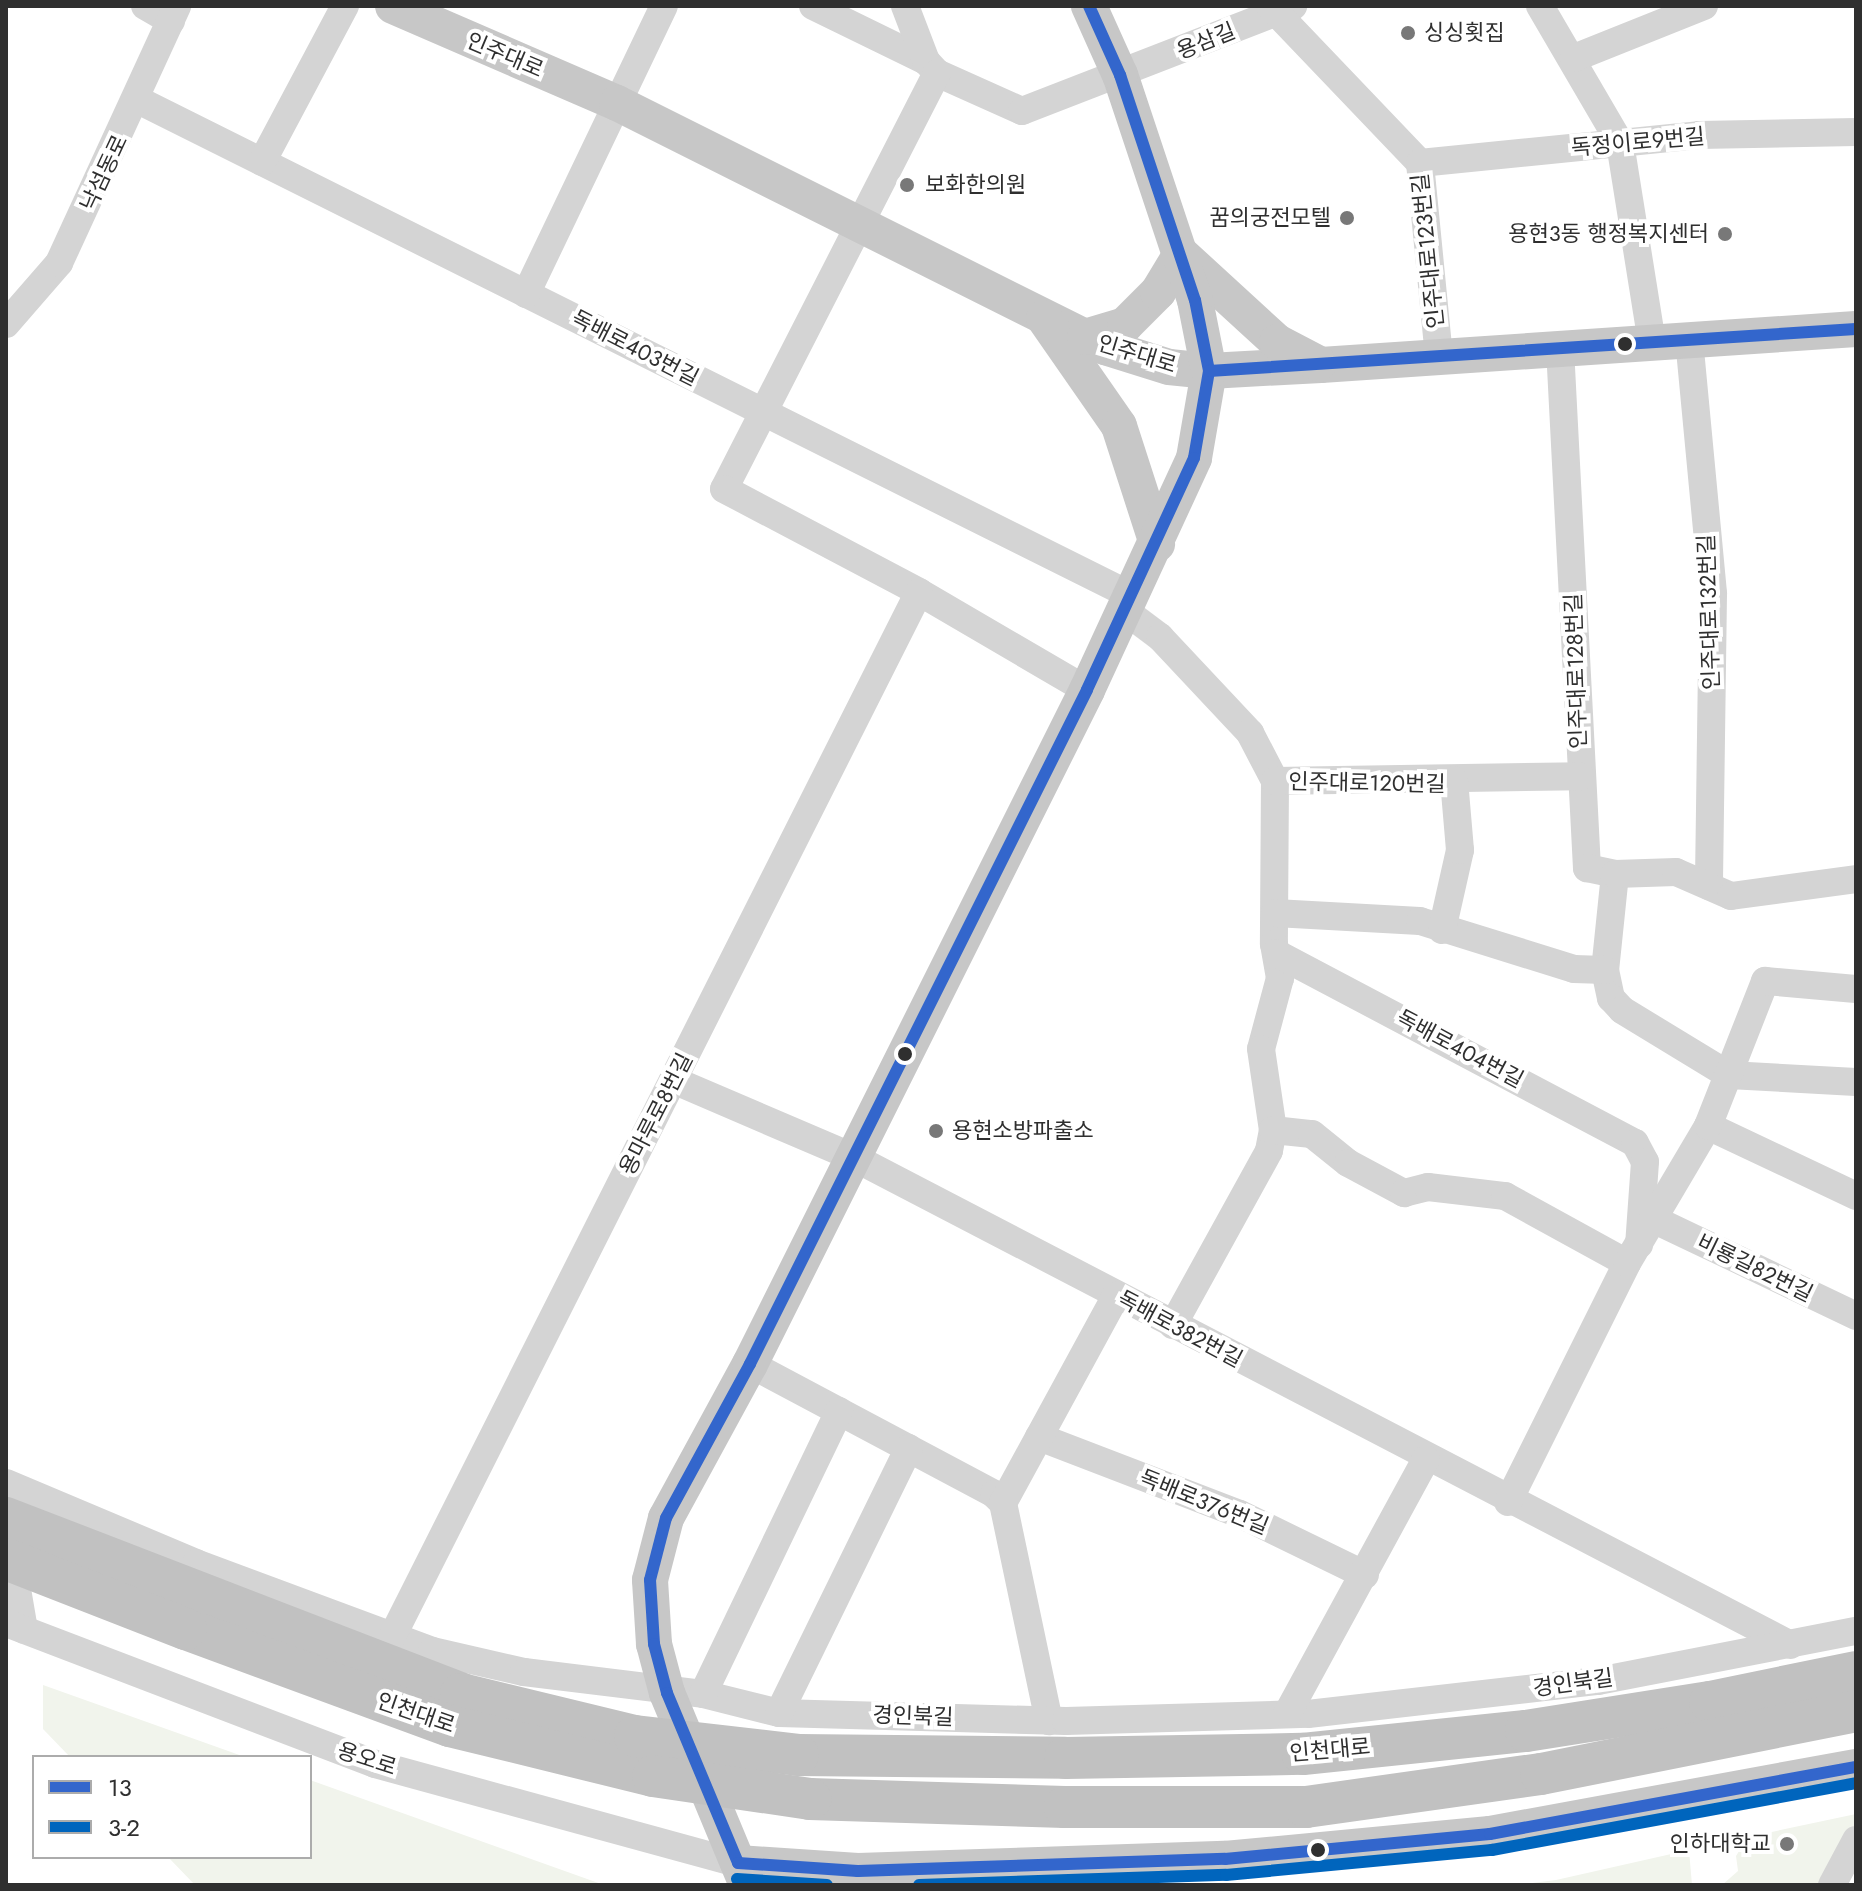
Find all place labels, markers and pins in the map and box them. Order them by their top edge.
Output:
place label: 싱싱횟집 [1424,20,1505,46]
marker: 싱싱횟집 [1399,24,1417,42]
place label: 보화한의원 [925,172,1026,198]
marker: 보화한의원 [896,174,918,196]
place label: 꿈의궁전모텔 [1210,205,1331,231]
marker: 꿈의궁전모텔 [1338,209,1356,227]
place label: 용현3동 행정복지센터 [1508,221,1709,247]
marker: 용현3동 행정복지센터 [1716,225,1734,243]
unlabelled marker [1617,336,1633,352]
unlabelled marker [897,1046,913,1062]
place label: 용현소방파출소 [952,1118,1094,1144]
marker: 용현소방파출소 [927,1122,945,1140]
place label: 인하대학교 [1670,1831,1771,1857]
marker: 인하대학교 [1778,1835,1796,1853]
unlabelled marker [1310,1842,1326,1858]

